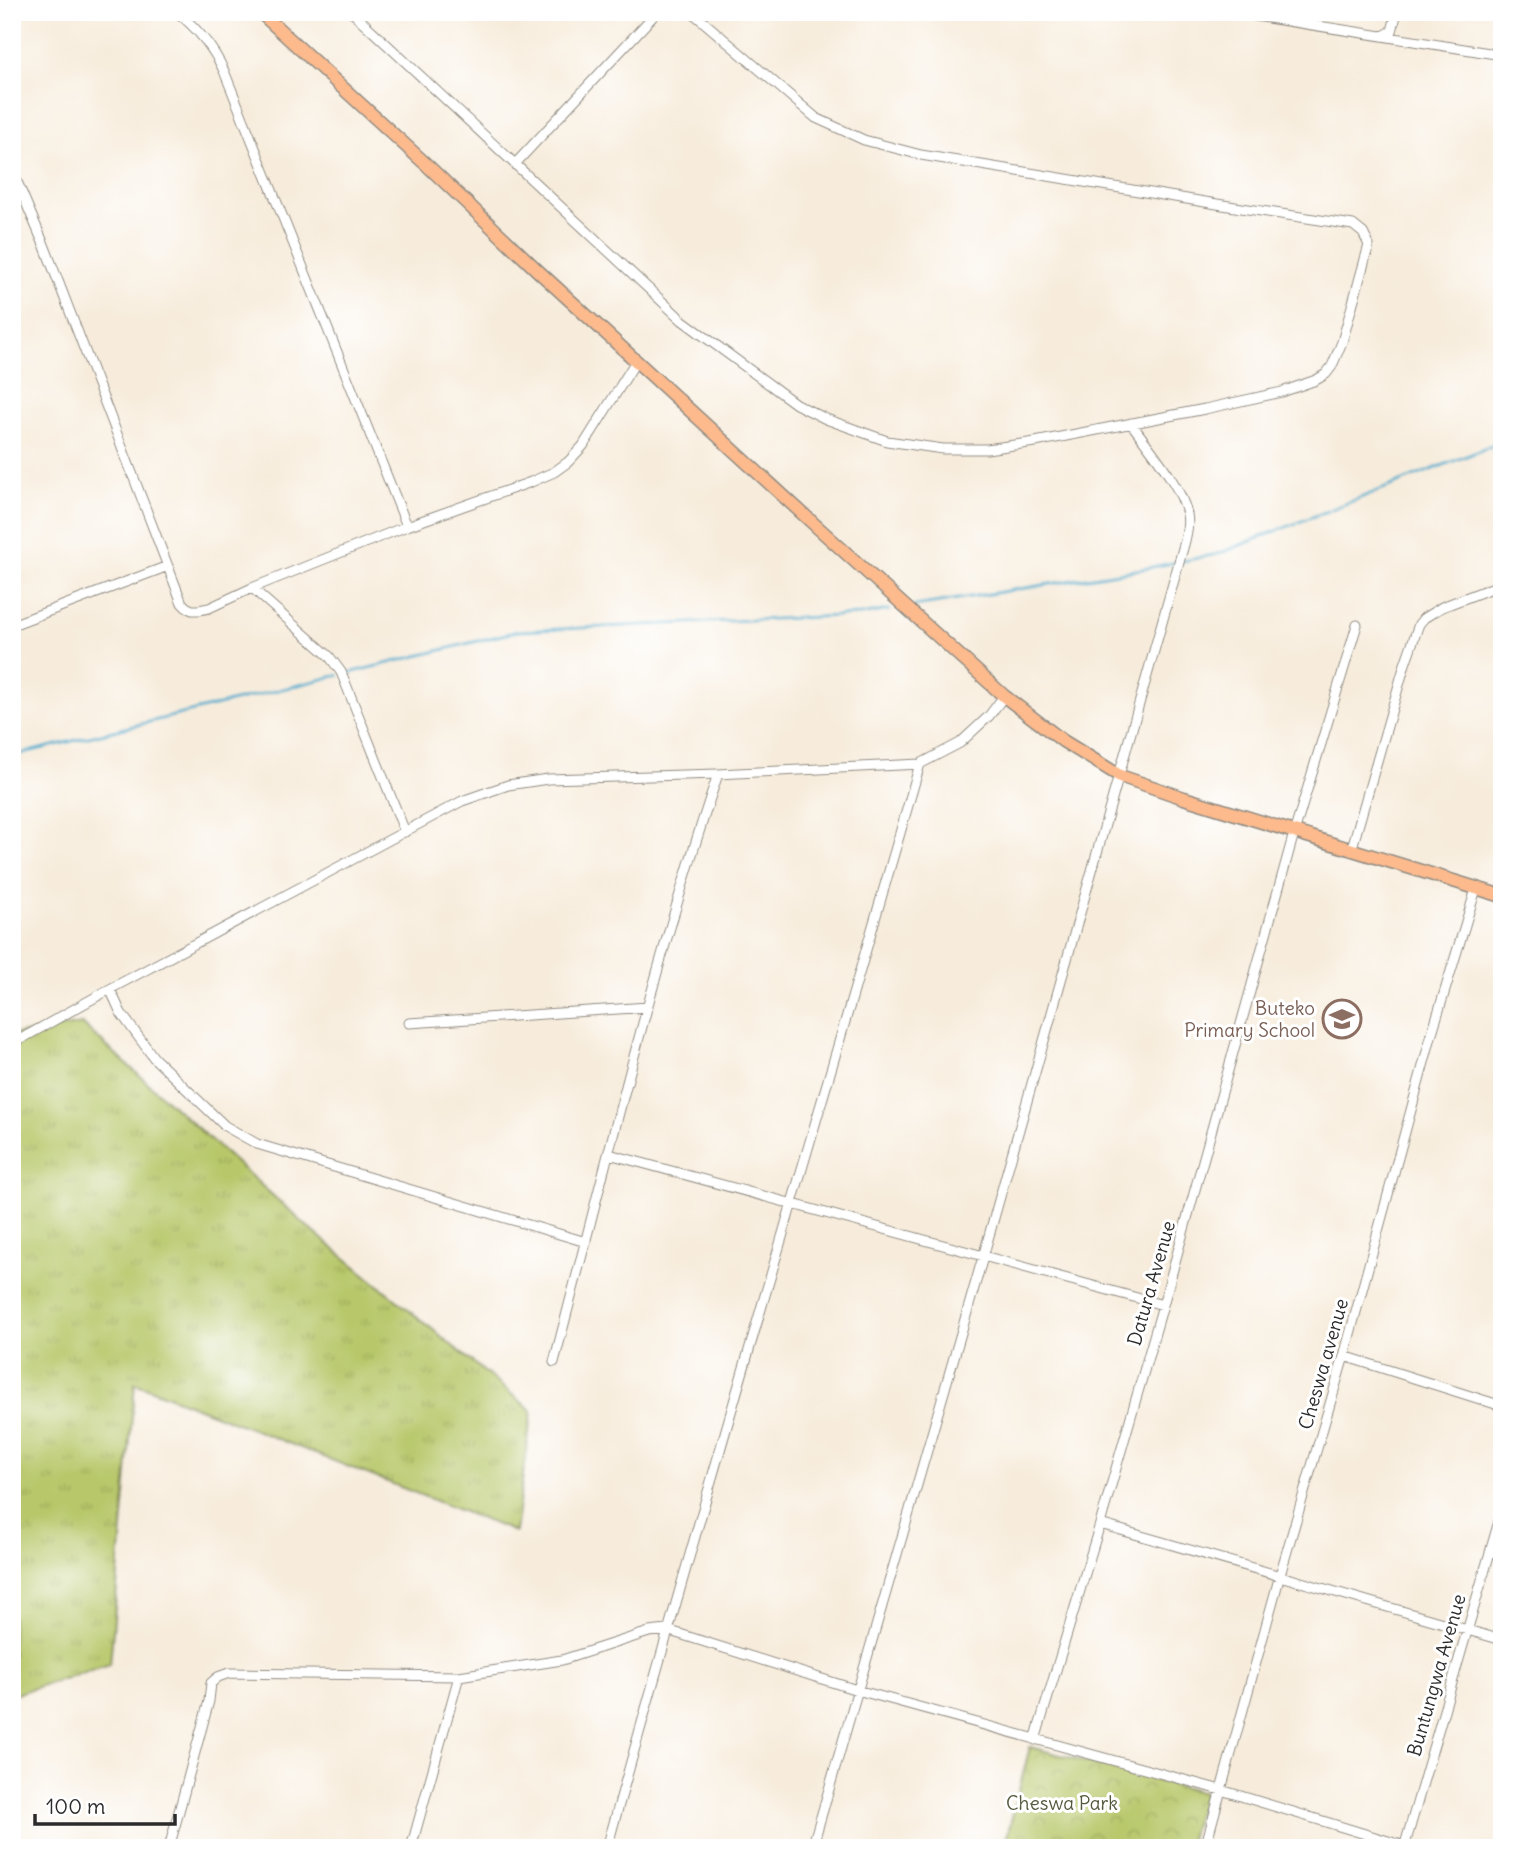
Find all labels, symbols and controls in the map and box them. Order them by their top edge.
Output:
place label: Buteko Primary School [1184,996,1315,1042]
school or university icon: Buteko Primary School [1321,998,1363,1040]
street label: Datura Avenue [1122,1218,1180,1348]
street label: Cheswa avenue [1293,1296,1353,1432]
street label: Buntungwa Avenue [1401,1591,1471,1759]
scale bar [35,1783,175,1827]
park label: Cheswa Park [1006,1791,1118,1815]
text: 100 m [46,1793,105,1820]

